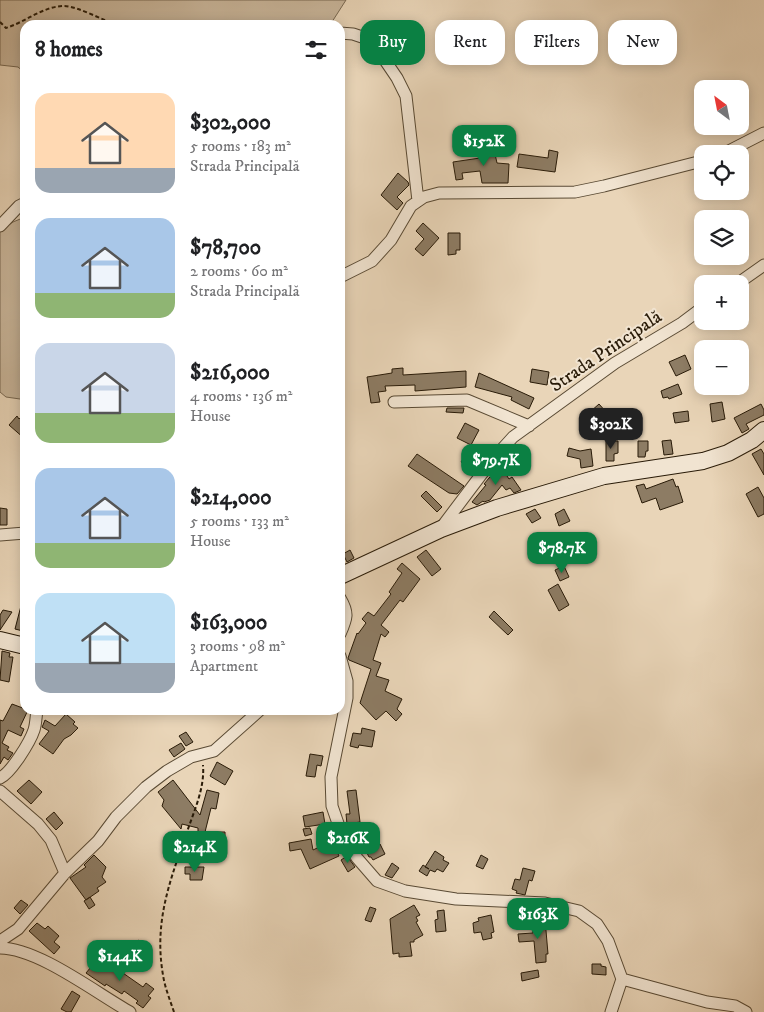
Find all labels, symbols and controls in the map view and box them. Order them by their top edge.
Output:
chip: Buy [360,20,425,65]
chip: Rent [435,20,505,65]
chip: Filters [515,20,598,65]
chip: New [608,20,677,65]
icon: filters [302,36,330,64]
text: 8 homes [35,37,103,63]
north arrow [694,80,749,135]
map controls [694,80,749,395]
text: $302,000 [190,110,271,136]
icon: home [75,113,135,173]
pin: $152K [449,124,519,167]
text: $152K [463,131,505,151]
text: 5 rooms · 183 m² [190,136,291,156]
button: locate [694,145,749,200]
text: Strada Principală [190,156,300,176]
button: layers [694,210,749,265]
text: $78,700 [190,235,261,261]
icon: home [75,238,135,298]
text: 2 rooms · 60 m² [190,261,288,281]
button: + [694,275,749,330]
text: Strada Principală [190,281,300,301]
street label: Strada Principală [545,305,666,397]
button: − [694,340,749,395]
text: $216,000 [190,360,270,386]
icon: home [75,363,135,423]
text: 4 rooms · 136 m² [190,386,293,406]
text: House [190,406,231,426]
pin: $302K [576,408,646,450]
text: $302K [590,414,632,434]
pin: $79.7K [455,444,537,486]
text: $79.7K [472,450,520,470]
text: $214,000 [190,485,272,511]
icon: home [75,488,135,548]
text: 5 rooms · 133 m² [190,511,289,531]
text: House [190,531,231,551]
pin: $78.7K [521,532,603,574]
text: $78.7K [538,538,586,558]
text: $163,000 [190,610,267,636]
icon: home [75,613,135,673]
text: 3 rooms · 98 m² [190,636,285,656]
text: Apartment [190,656,258,676]
pin: $216K [313,822,383,864]
text: $216K [327,828,369,848]
pin: $214K [160,830,230,873]
text: $214K [174,837,216,857]
pin: $163K [503,898,573,940]
text: $163K [518,904,558,924]
pin: $144K [85,940,155,982]
text: $144K [98,946,142,966]

